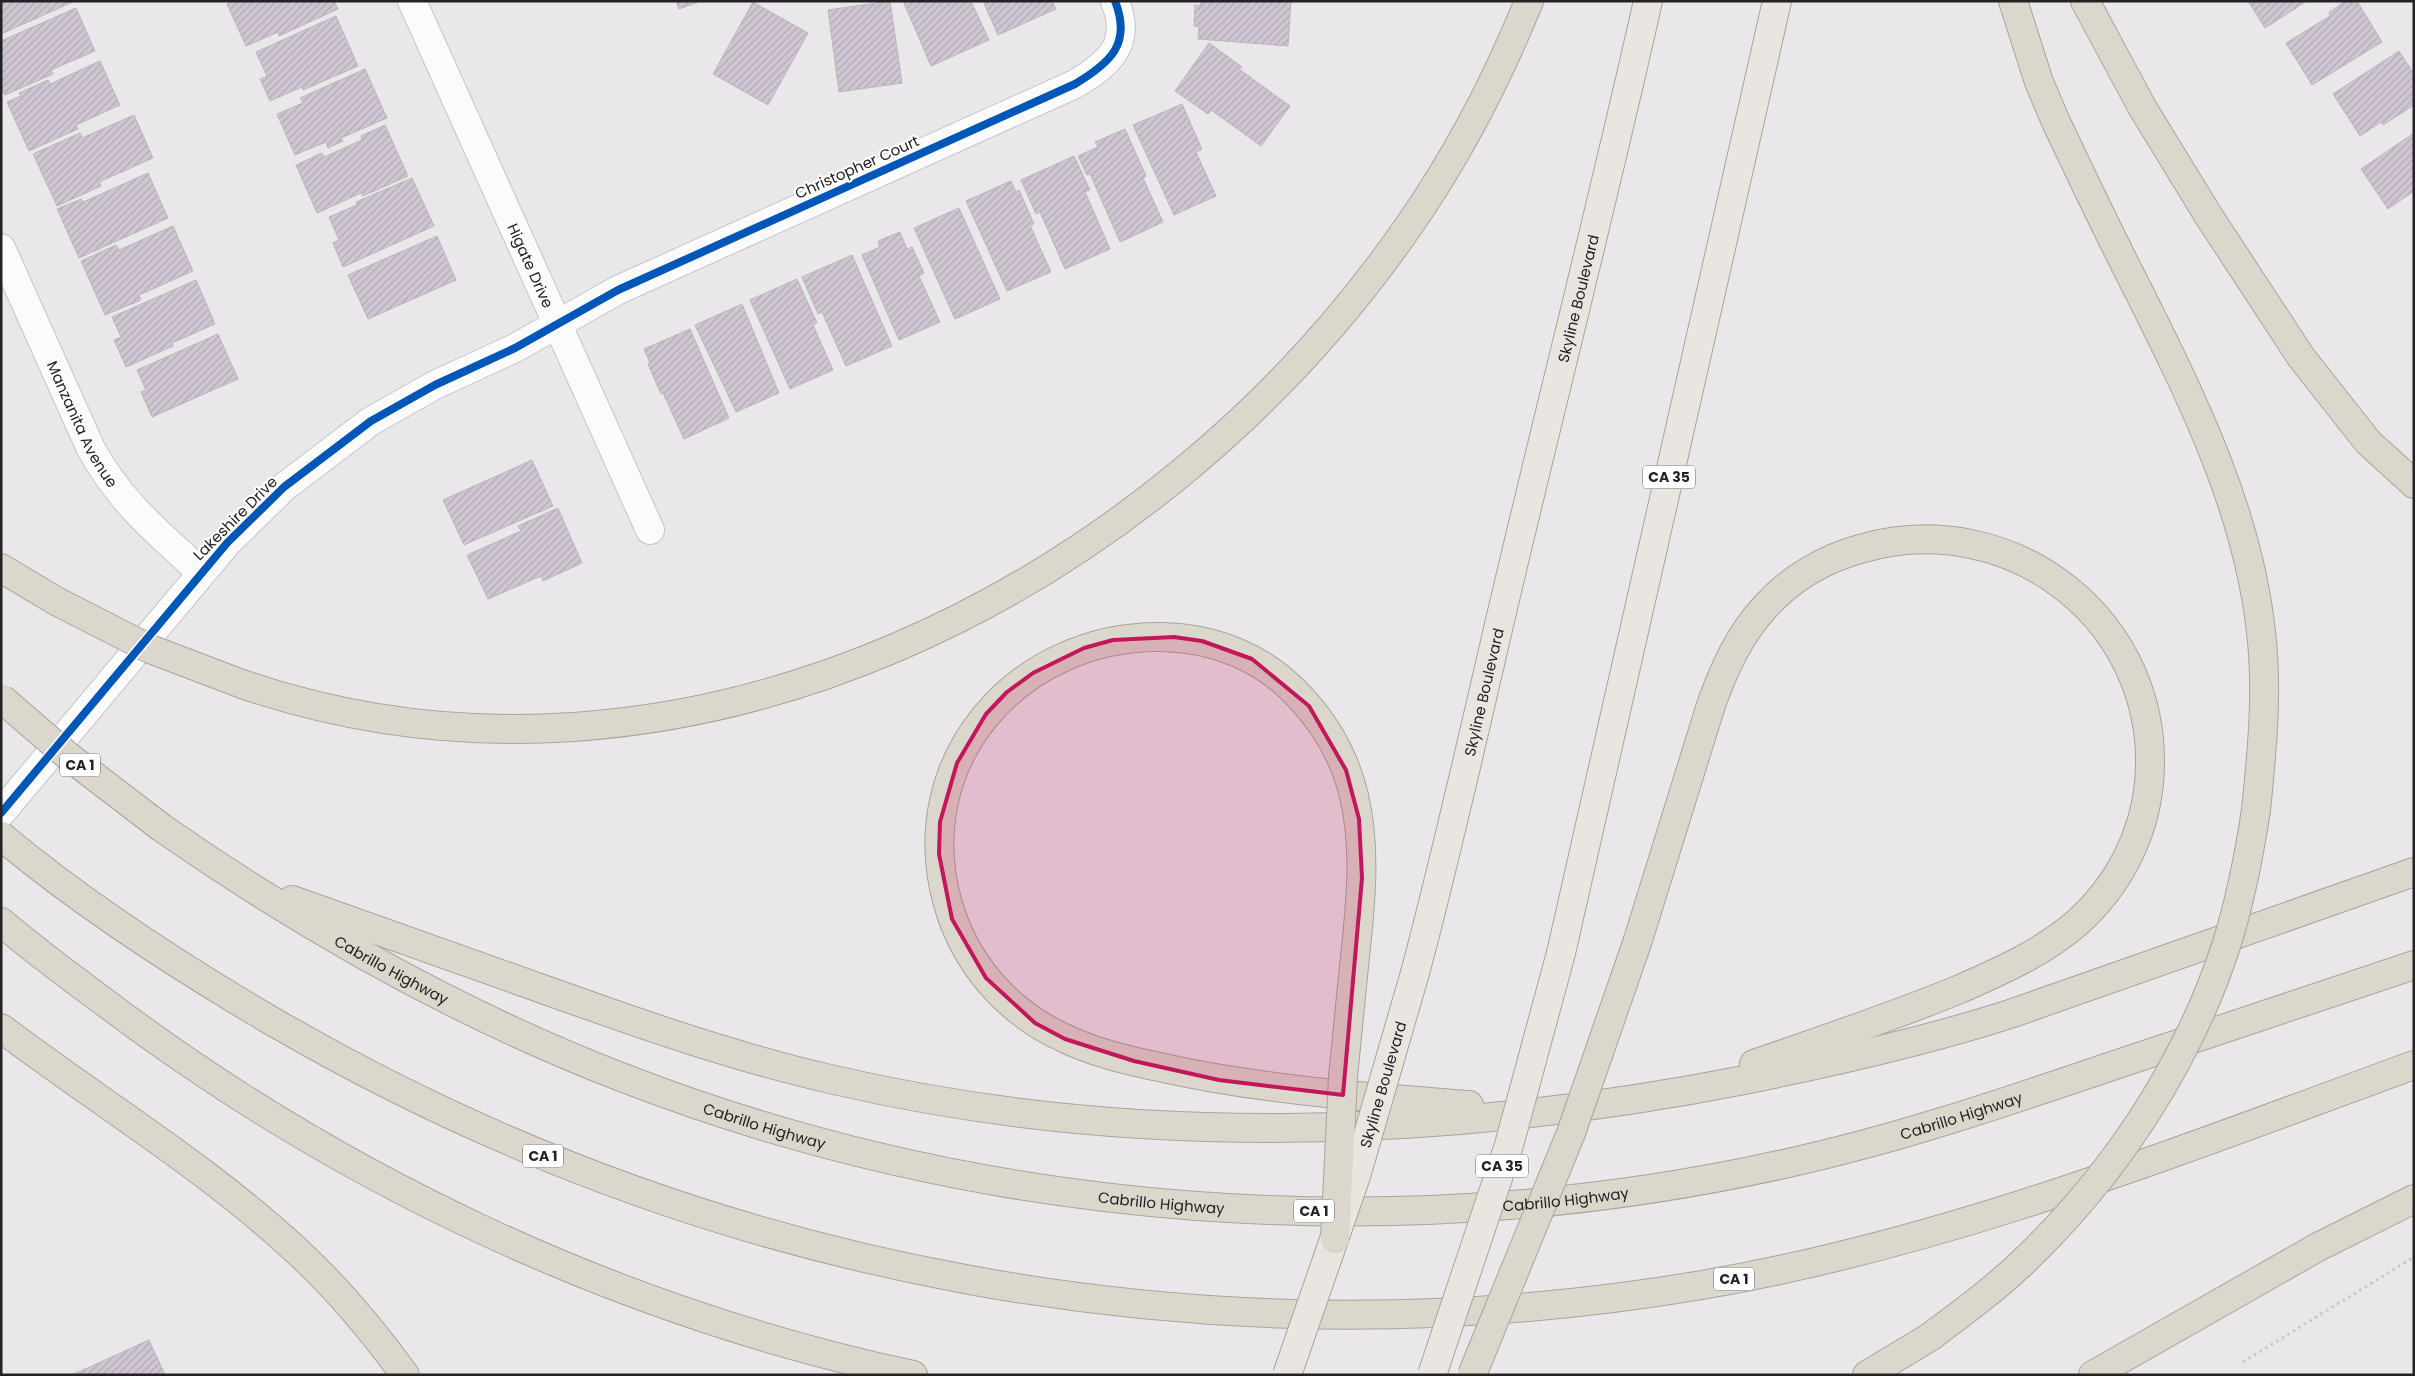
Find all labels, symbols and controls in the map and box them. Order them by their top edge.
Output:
street label: Christopher Court [792,130,922,204]
street label: Higate Drive [503,220,559,311]
street label: Skyline Boulevard [1552,232,1603,365]
street label: Manzanita Avenue [42,357,123,492]
road number: CA 35 [1643,466,1695,488]
street label: Lakeshire Drive [188,471,282,565]
street label: Skyline Boulevard [1458,626,1508,758]
road number: CA 1 [60,754,100,776]
street label: Cabrillo Highway [331,930,453,1009]
street label: Skyline Boulevard [1354,1019,1411,1150]
street label: Cabrillo Highway [1897,1086,2025,1144]
street label: Cabrillo Highway [701,1097,829,1154]
road number: CA 1 [523,1144,563,1168]
road number: CA 35 [1476,1154,1528,1178]
street label: Cabrillo Highway [1502,1181,1631,1216]
street label: Cabrillo Highway [1097,1186,1226,1218]
road number: CA 1 [1294,1200,1334,1222]
road number: CA 1 [1714,1268,1754,1290]

